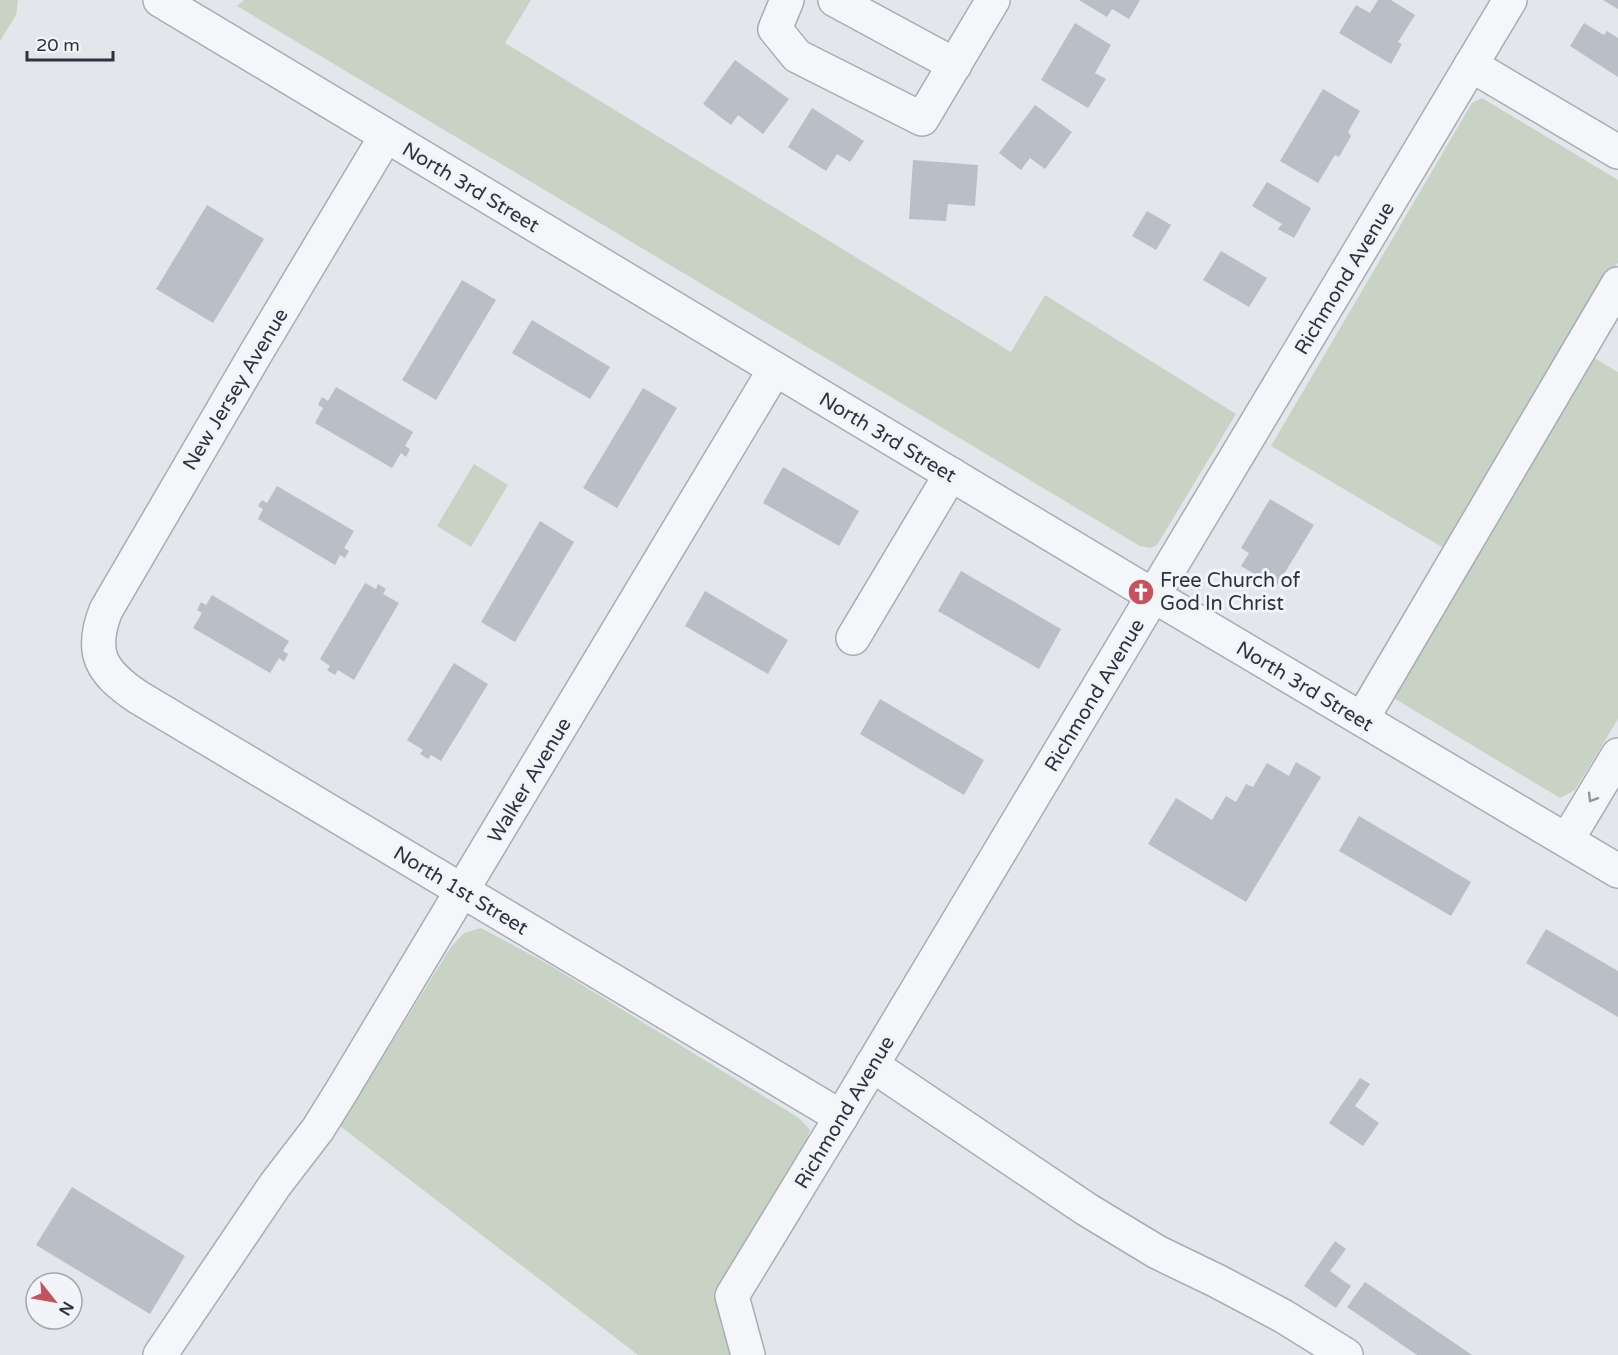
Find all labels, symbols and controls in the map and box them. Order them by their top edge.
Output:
scale bar [27,24,112,62]
text: 20 m [36,34,80,56]
street label: North 3rd Street [398,138,544,238]
street label: Richmond Avenue [1290,198,1400,359]
street label: New Jersey Avenue [178,304,294,475]
street label: North 3rd Street [815,388,961,488]
place label: Free Church of God In Christ [1160,569,1300,616]
church icon: Free Church of God In Christ [1126,577,1156,607]
street label: Richmond Avenue [1040,615,1150,776]
street label: North 3rd Street [1232,637,1378,737]
street label: Walker Avenue [483,713,577,848]
one-way arrow [1588,792,1600,802]
street label: North 1st Street [389,841,532,941]
street label: Richmond Avenue [790,1032,900,1193]
north arrow [24,1271,84,1331]
text: N [54,1298,78,1319]

